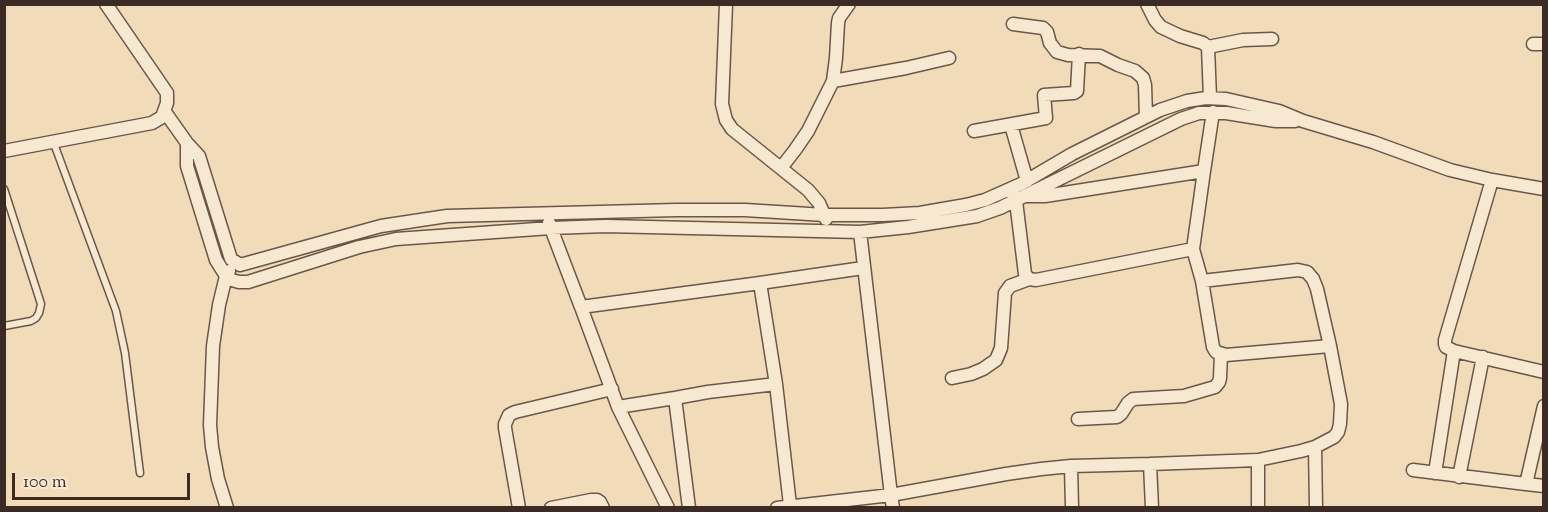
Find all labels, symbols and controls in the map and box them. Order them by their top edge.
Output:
scale bar [15,461,194,499]
text: 100 m [23,470,67,496]

